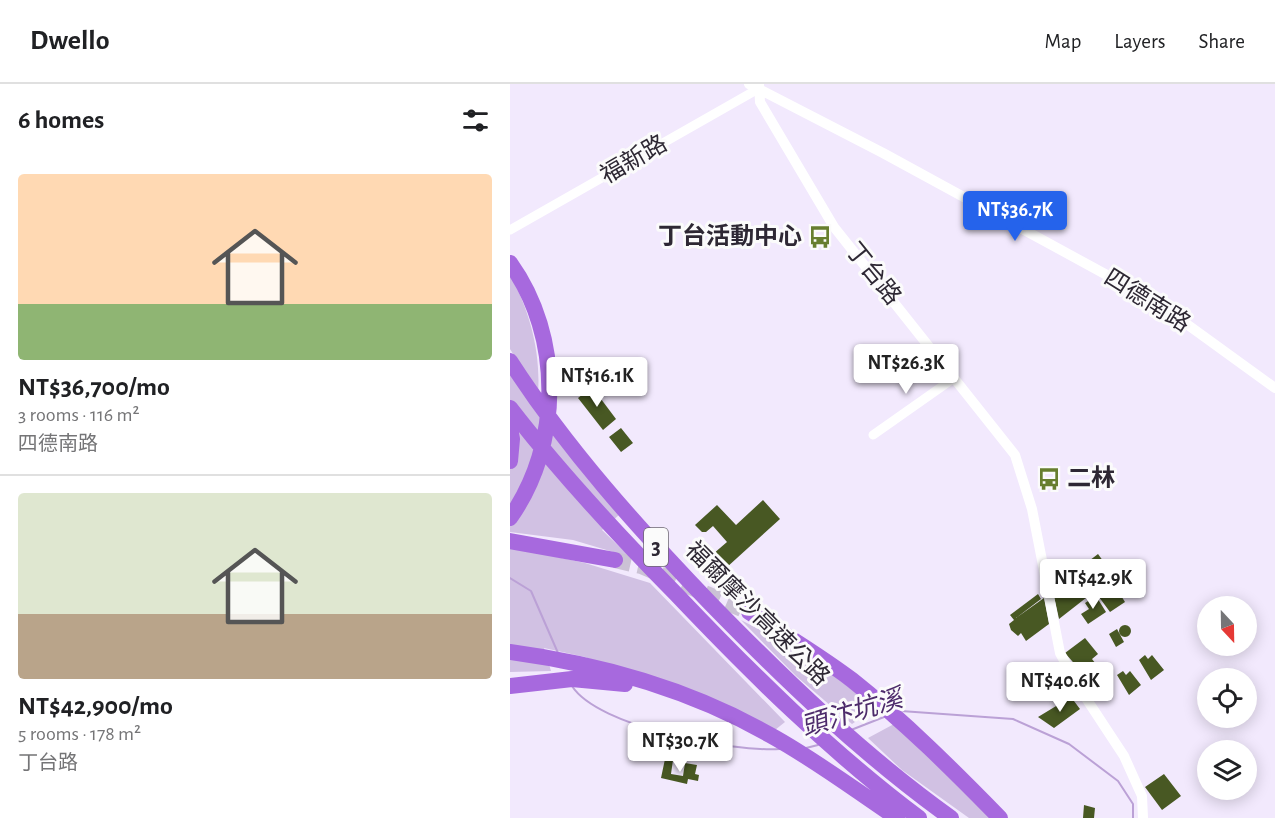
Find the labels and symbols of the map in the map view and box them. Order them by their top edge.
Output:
street label: 福新路 [596,130,671,188]
pin: NT$36.7K [953,191,1077,242]
place label: 丁台活動中心 [658,223,802,249]
bus stop icon: 丁台活動中心 [807,224,833,250]
street label: 丁台路 [841,237,907,310]
street label: 四德南路 [1100,264,1195,337]
pin: NT$26.3K [844,344,968,395]
pin: NT$16.1K [535,357,659,408]
place label: 二林 [1067,465,1115,491]
bus stop icon: 二林 [1036,466,1062,492]
road number: 3 [644,528,668,566]
street label: 福爾摩沙高速公路 [681,536,835,690]
pin: NT$42.9K [1031,559,1155,610]
north arrow [1197,596,1257,656]
pin: NT$40.6K [998,662,1122,713]
water label: 頭汴坑溪 [798,682,909,741]
pin: NT$30.7K [618,722,742,773]

